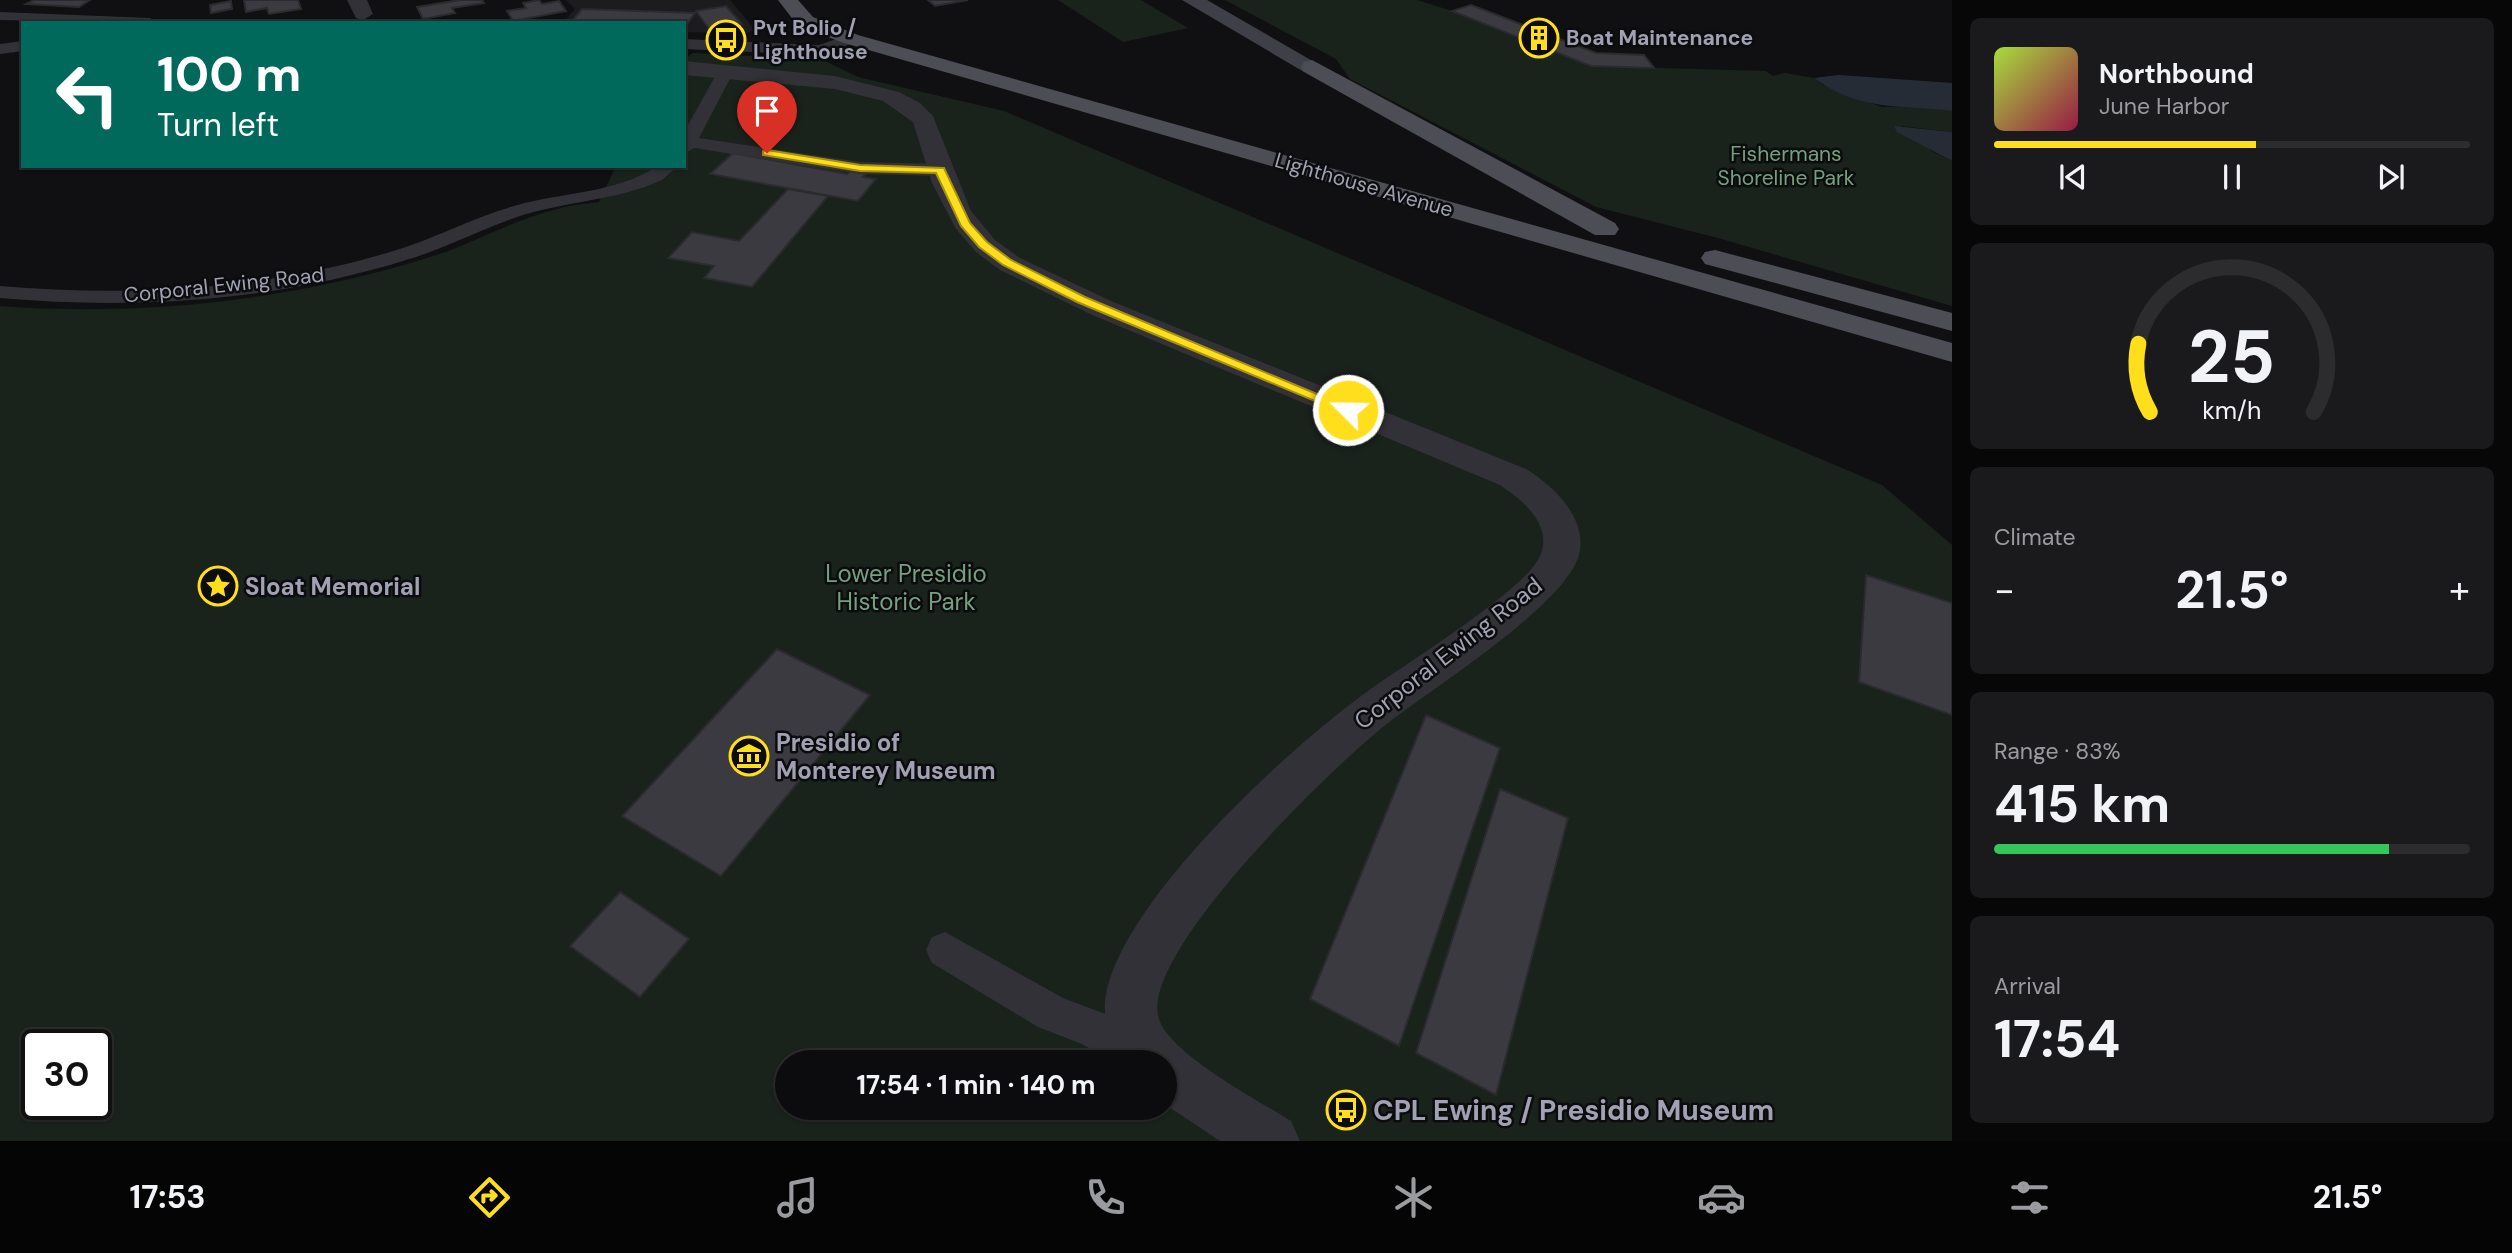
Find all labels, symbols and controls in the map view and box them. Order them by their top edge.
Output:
place label: Pvt Bolio / Lighthouse [753,14,868,66]
building icon: Boat Maintenance [1518,17,1560,59]
bus stop icon: Pvt Bolio / Lighthouse [705,19,747,61]
place label: Boat Maintenance [1566,24,1753,52]
text: 100 m [157,42,301,106]
icon: left [42,49,133,140]
text: Northbound [2099,57,2254,91]
pin [737,81,797,153]
text: June Harbor [2099,91,2229,121]
icon: arrive [748,92,786,130]
text: Turn left [157,104,279,146]
park label: Fishermans Shoreline Park [1718,140,1855,192]
street label: Lighthouse Avenue [1272,146,1456,224]
icon: previous [2054,158,2092,196]
icon: pause [2213,158,2251,196]
icon: next [2372,158,2410,196]
street label: Corporal Ewing Road [122,261,326,309]
text: 25 [2188,310,2276,405]
position arrow [1311,373,1385,447]
text: km/h [2202,394,2262,427]
text: Climate [1994,522,2076,552]
text: 21.5° [2175,556,2289,624]
park label: Lower Presidio Historic Park [825,558,987,617]
place icon: Sloat Memorial [197,565,239,607]
text: − [1994,565,2015,615]
text: + [2449,565,2470,615]
street label: Corporal Ewing Road [1348,570,1548,736]
place label: Sloat Memorial [245,571,420,602]
place label: Presidio of Monterey Museum [776,727,996,786]
museum icon: Presidio of Monterey Museum [728,735,770,777]
text: Range · 83% [1994,736,2121,766]
text: 415 km [1994,770,2170,838]
text: Arrival [1994,971,2061,1001]
text: 17:54 [1994,1005,2120,1073]
speed limit sign: 30 [21,1029,112,1120]
text: 17:54 · 1 min · 140 m [856,1068,1096,1102]
bus stop icon: CPL Ewing / Presidio Museum [1325,1089,1367,1131]
place label: CPL Ewing / Presidio Museum [1373,1092,1774,1129]
icon: directions [465,1173,514,1222]
icon: music [773,1173,822,1222]
icon: phone [1081,1173,1130,1222]
icon: climate [1389,1173,1438,1222]
icon: car [1697,1173,1746,1222]
icon: filters [2005,1173,2054,1222]
text: 17:53 [130,1176,206,1218]
text: 21.5° [2313,1176,2382,1218]

